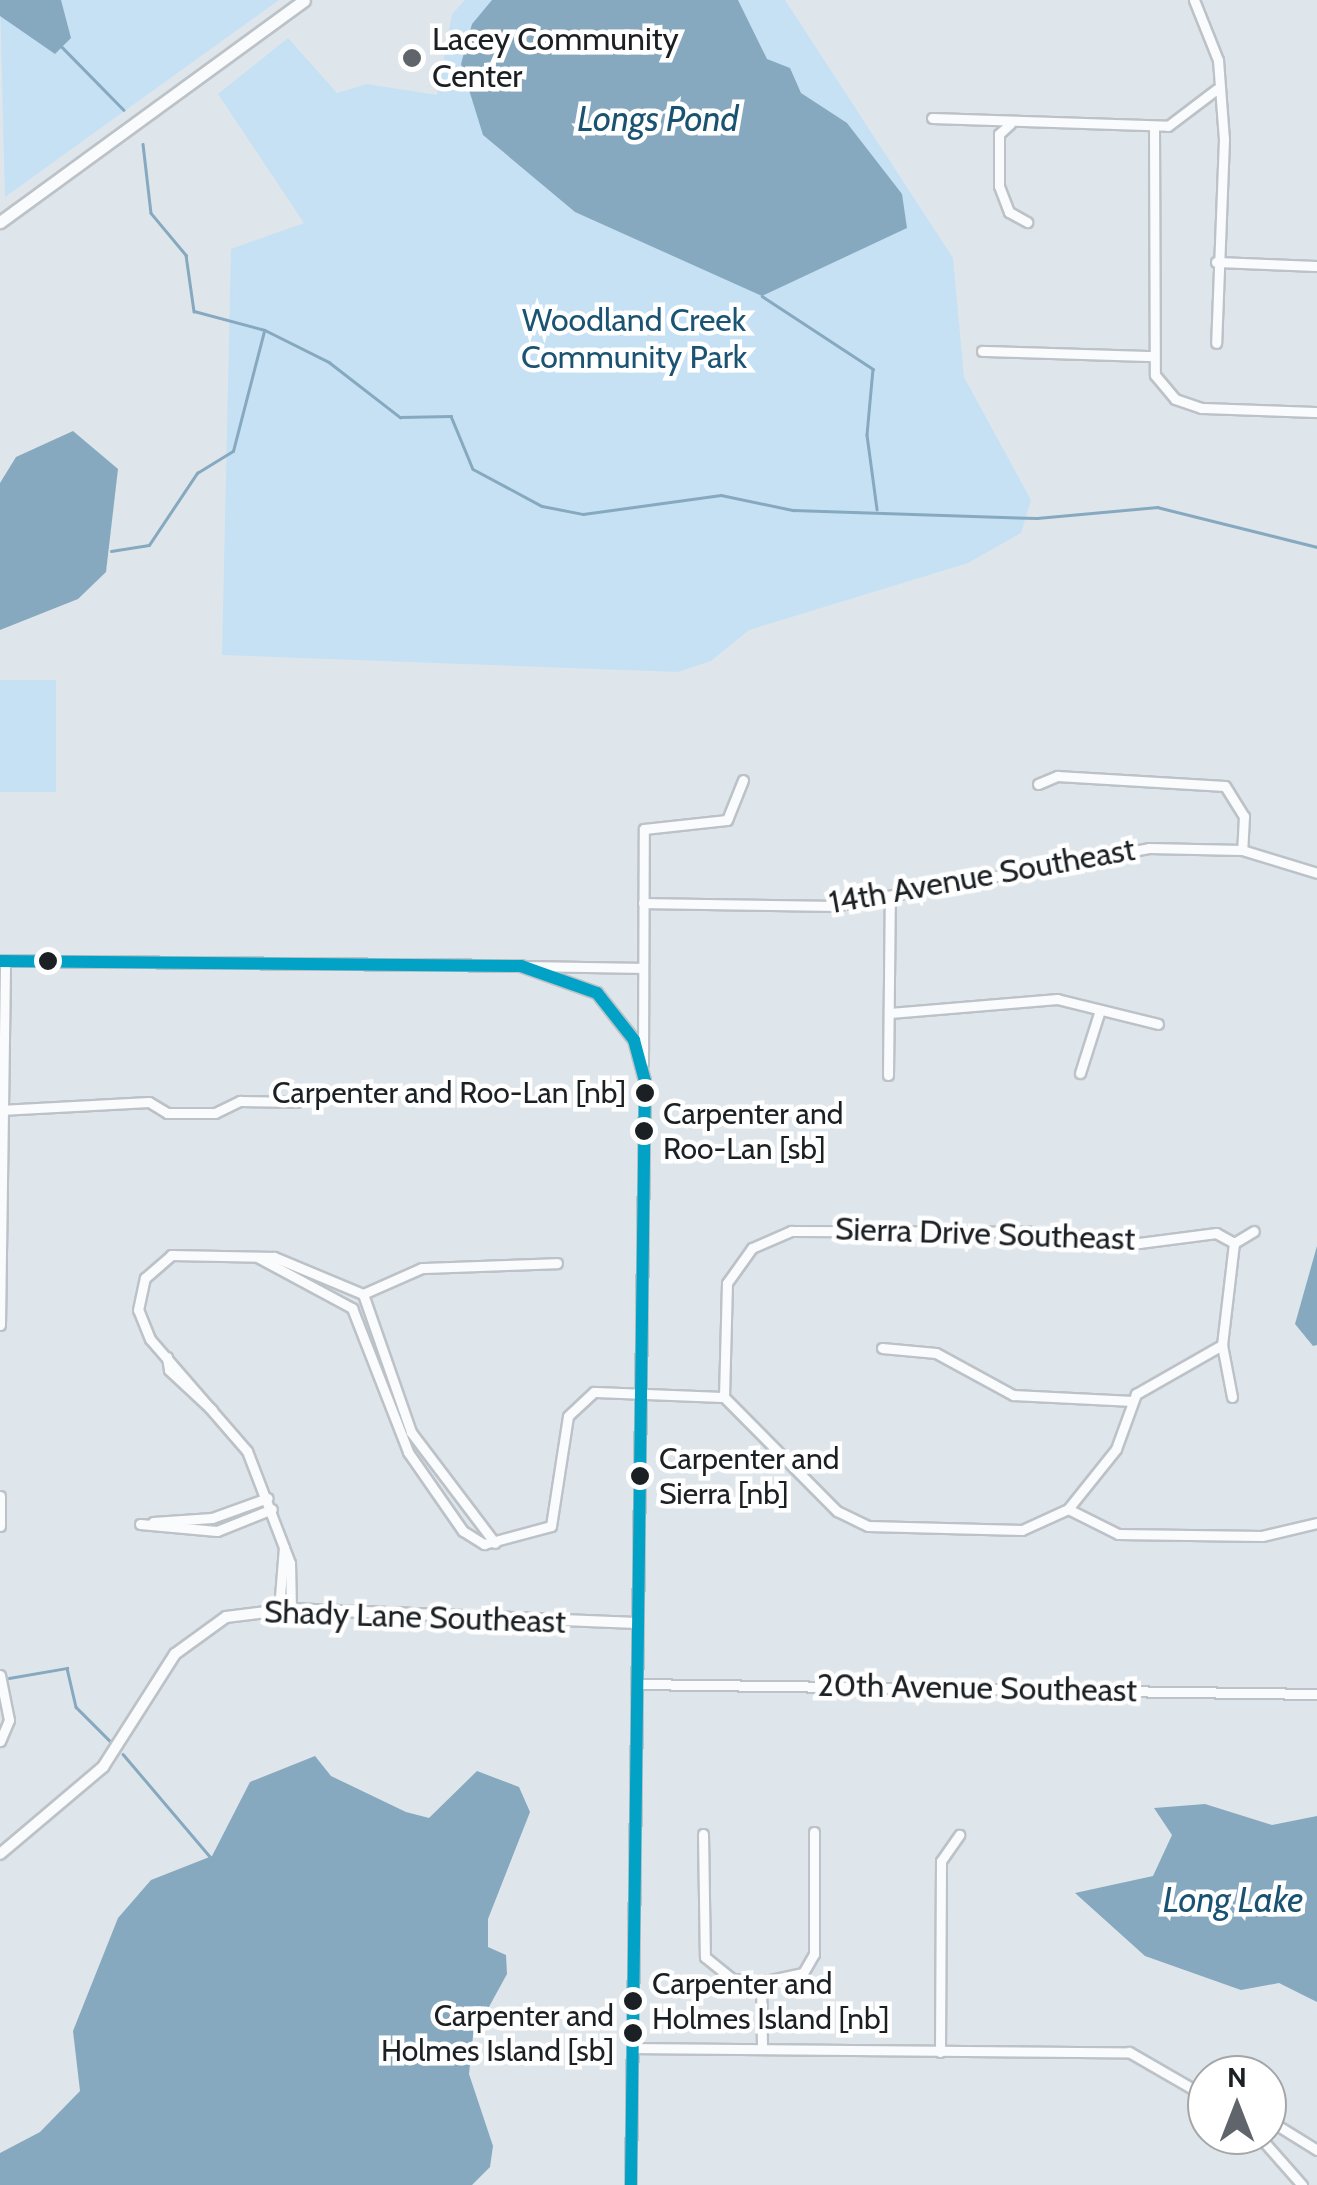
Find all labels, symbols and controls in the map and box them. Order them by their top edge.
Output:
place label: Lacey Community Center [432,21,679,96]
marker: Lacey Community Center [401,47,423,69]
water label: Longs Pond [577,98,739,140]
park label: Woodland Creek Community Park [521,302,747,377]
street label: 14th Avenue Southeast [826,830,1138,922]
unlabelled marker [38,951,58,971]
place label: Carpenter and Roo-Lan [nb] [272,1075,626,1111]
marker: Carpenter and Roo-Lan [nb] [635,1083,655,1103]
place label: Carpenter and Roo-Lan [sb] [663,1096,843,1166]
marker: Carpenter and Roo-Lan [sb] [634,1121,654,1141]
street label: Sierra Drive Southeast [834,1210,1136,1258]
place label: Carpenter and Sierra [nb] [659,1441,839,1512]
marker: Carpenter and Sierra [nb] [630,1466,650,1486]
street label: Shady Lane Southeast [263,1593,567,1641]
street label: 20th Avenue Southeast [817,1666,1137,1710]
water label: Long Lake [1163,1879,1303,1921]
place label: Carpenter and Holmes Island [nb] [652,1966,889,2036]
marker: Carpenter and Holmes Island [nb] [623,1991,643,2011]
place label: Carpenter and Holmes Island [sb] [381,1998,614,2068]
marker: Carpenter and Holmes Island [sb] [623,2023,643,2043]
north arrow [1187,2055,1287,2155]
text: N [1227,2060,1247,2094]

